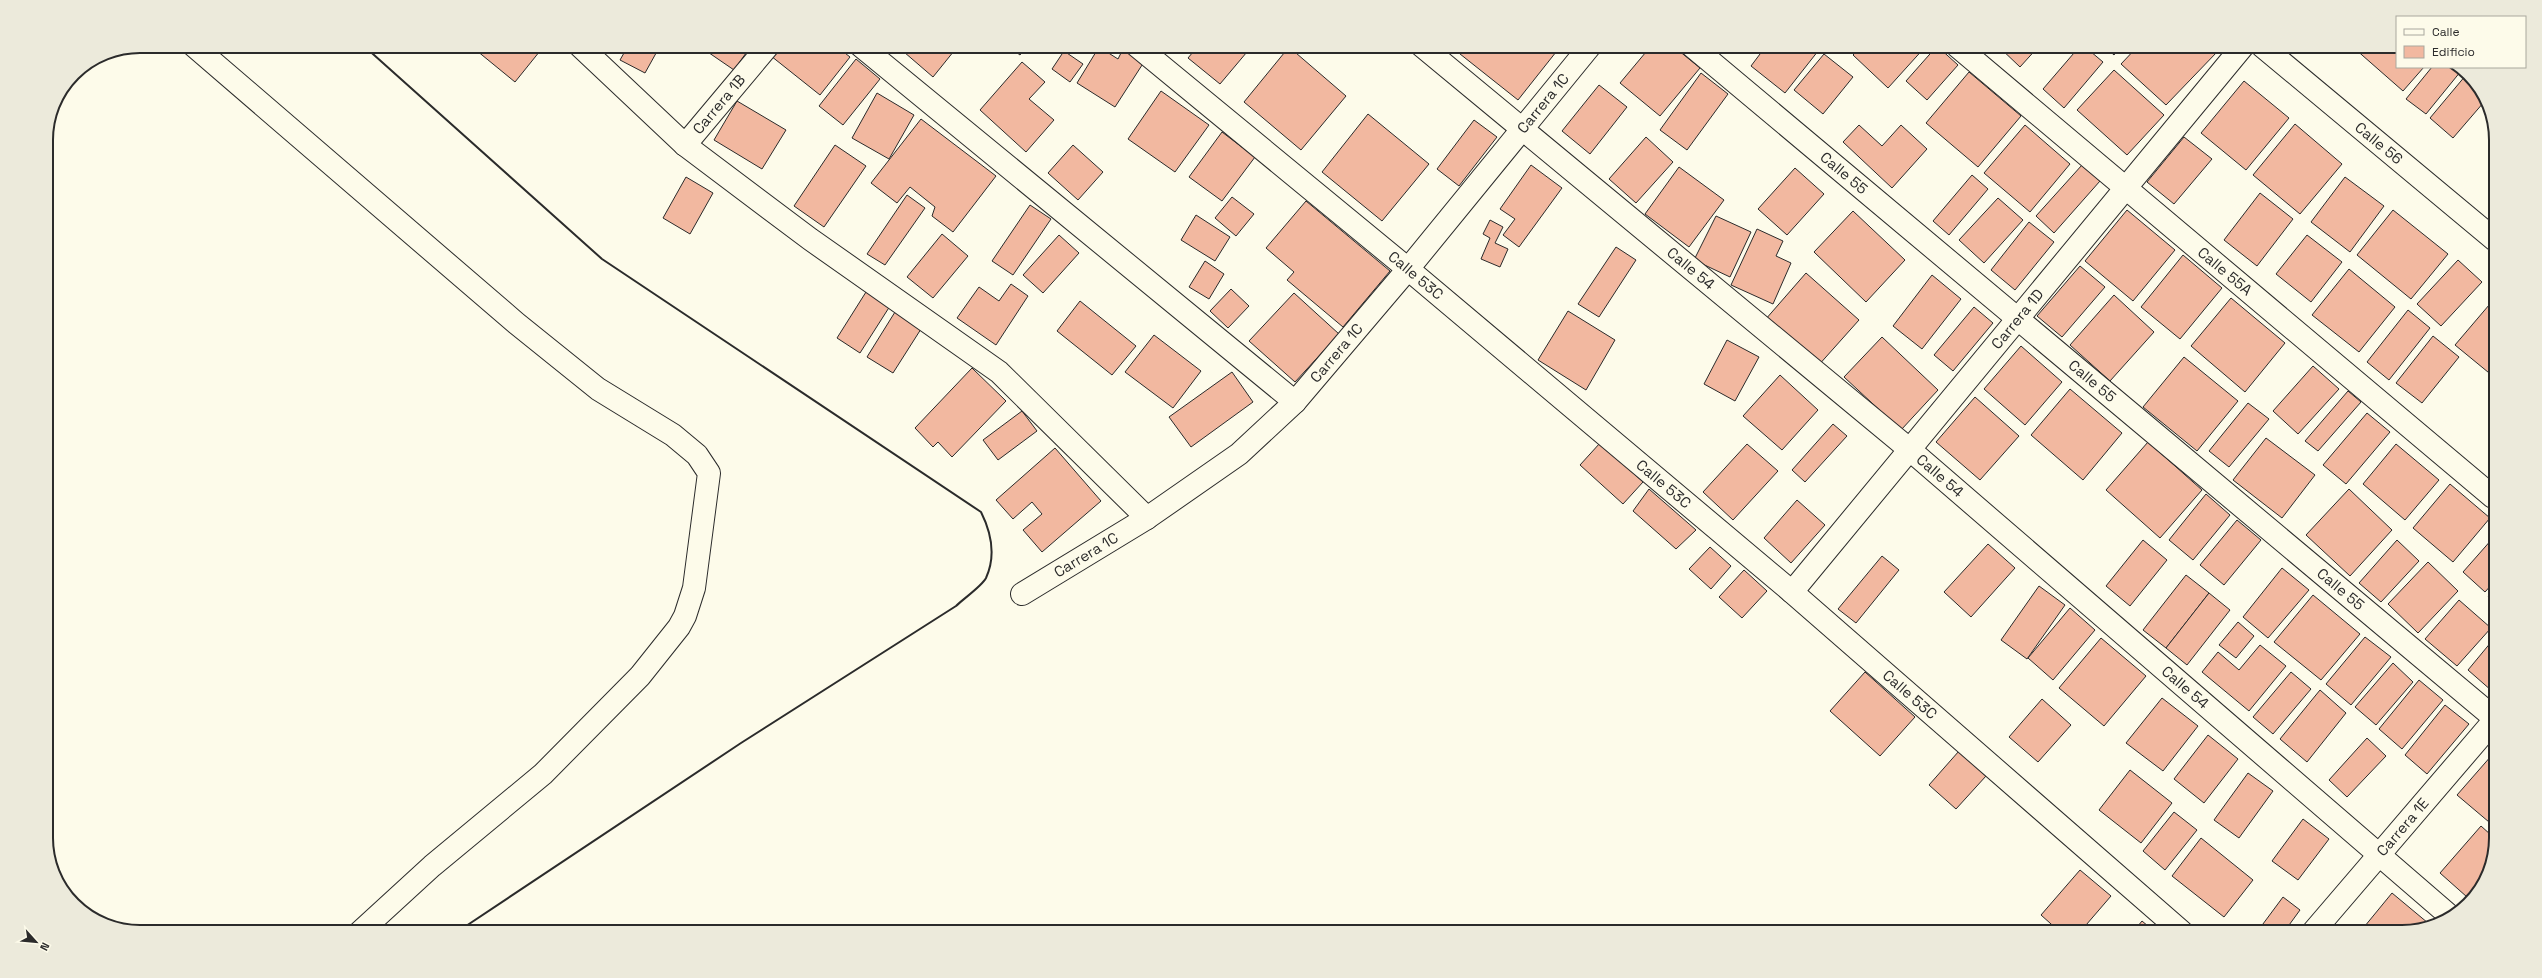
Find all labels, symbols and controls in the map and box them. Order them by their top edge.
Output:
legend [2396,16,2526,68]
text: Calle [2432,24,2460,40]
text: Edificio [2432,44,2475,60]
street label: Carrera 1C [1513,69,1573,137]
street label: Carrera 1B [688,70,749,138]
street label: Calle 56 [2351,117,2407,168]
street label: Calle 55 [1816,147,1872,198]
street label: Calle 55A [2194,242,2257,300]
street label: Calle 54 [1663,243,1719,294]
street label: Calle 53C [1385,247,1447,304]
street label: Carrera 1D [1987,285,2047,353]
street label: Carrera 1C [1306,319,1367,386]
street label: Calle 55 [2065,355,2120,406]
street label: Calle 54 [1913,450,1968,501]
street label: Calle 53C [1633,455,1695,512]
street label: Carrera 1C [1050,528,1122,581]
street label: Calle 55 [2313,563,2369,614]
street label: Calle 54 [2158,661,2213,713]
street label: Calle 53C [1879,665,1941,723]
street label: Carrera 1E [2372,794,2433,860]
north arrow [16,922,56,962]
text: N [37,940,53,953]

